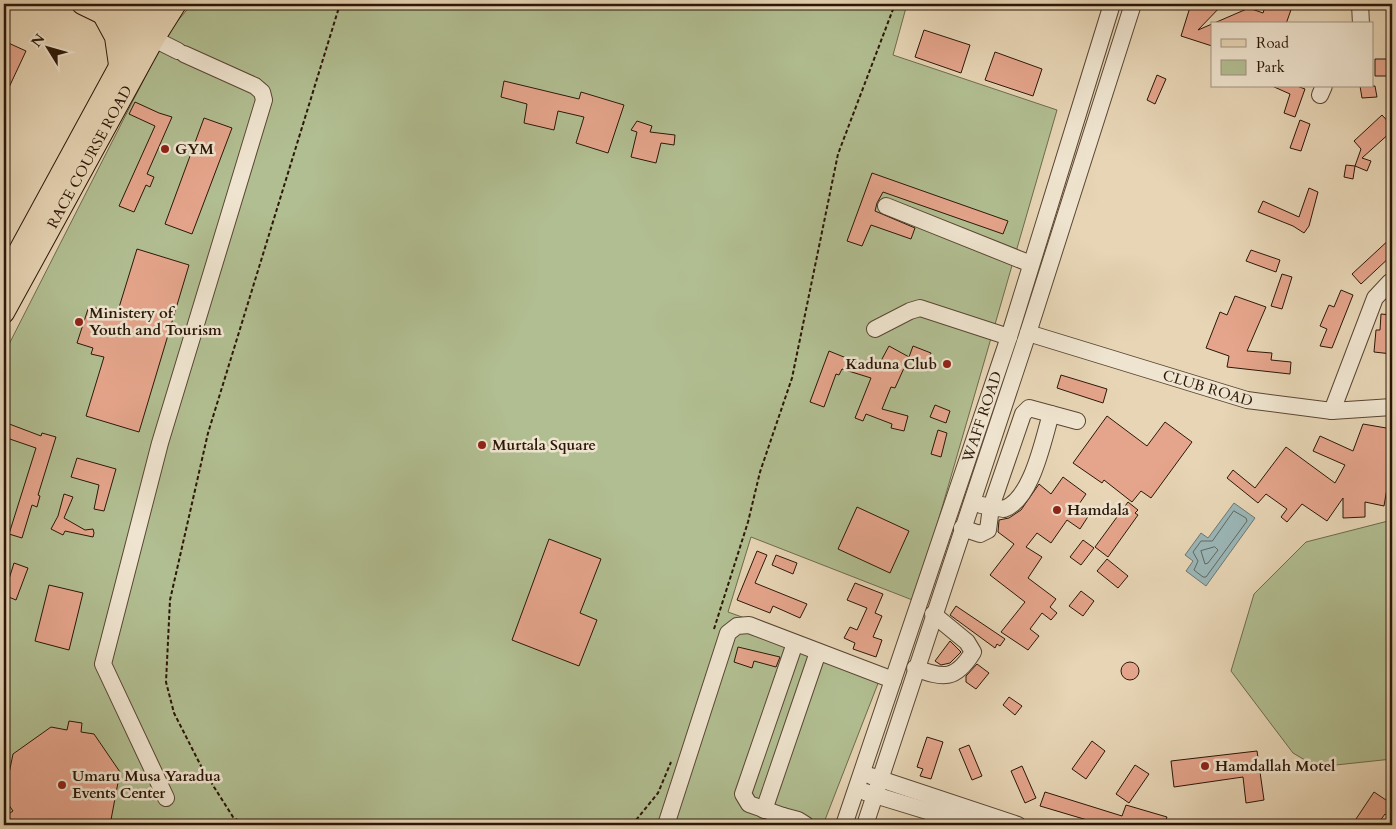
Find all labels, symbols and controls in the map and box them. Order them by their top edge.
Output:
north arrow [22,22,72,72]
legend [1211,22,1374,88]
text: N [27,30,49,51]
text: Road [1256,33,1289,53]
text: Park [1256,57,1285,77]
street label: RACE COURSE ROAD [42,82,137,232]
place label: GYM [175,139,214,159]
marker: GYM [159,143,171,155]
place label: Ministery of Youth and Tourism [89,303,222,340]
marker: Ministery of Youth and Tourism [73,316,85,328]
place label: Kaduna Club [846,354,937,374]
marker: Kaduna Club [941,358,953,370]
street label: CLUB ROAD [1160,365,1255,411]
street label: WAFF ROAD [957,369,1007,466]
place label: Murtala Square [492,435,596,455]
marker: Murtala Square [476,439,488,451]
place label: Hamdala [1067,500,1130,520]
marker: Hamdala [1051,504,1063,516]
place label: Hamdallah Motel [1215,756,1336,776]
marker: Hamdallah Motel [1199,760,1211,772]
place label: Umaru Musa Yaradua Events Center [72,766,221,803]
marker: Umaru Musa Yaradua Events Center [56,779,68,791]

